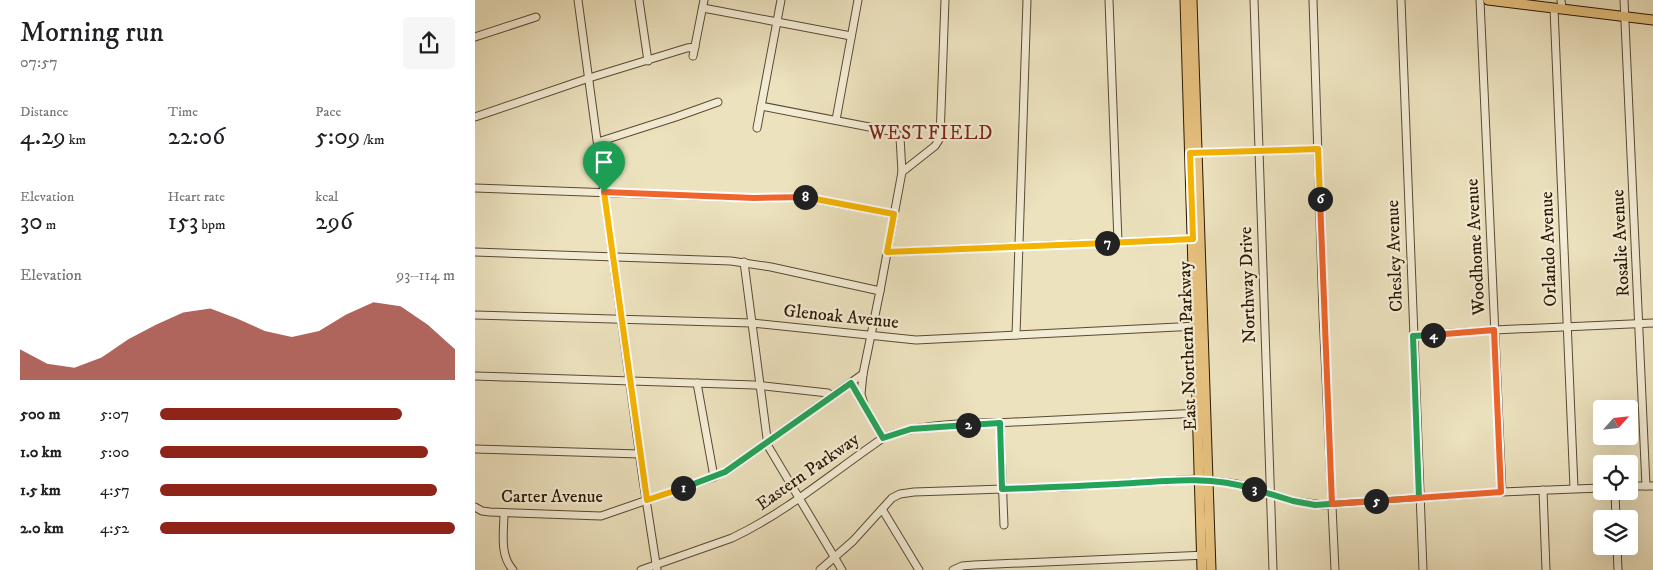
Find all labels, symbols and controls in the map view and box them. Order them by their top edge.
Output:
text: Morning run [20,15,164,50]
button: share [403,17,455,69]
text: 07:57 [20,52,58,72]
text: Distance [20,103,68,121]
text: Time [168,103,198,121]
text: Pace [315,103,341,121]
text: 4.29 [20,121,66,152]
text: 22:06 [168,121,225,152]
text: 5:09 [315,121,360,152]
district label: WESTFIELD [868,122,993,145]
text: km [66,131,86,149]
text: /km [360,131,384,149]
pin [583,141,625,192]
icon: arrive [590,148,618,176]
street label: Woodhome Avenue [1461,178,1491,317]
pin: 8 [793,184,817,210]
pin: 6 [1307,186,1333,212]
text: Elevation [20,188,74,206]
text: Heart rate [168,188,225,206]
text: kcal [315,188,338,206]
text: 8 [802,188,809,206]
street label: Rosalie Avenue [1607,189,1635,297]
text: 6 [1317,190,1324,208]
street label: Orlando Avenue [1536,191,1562,307]
street label: Chesley Avenue [1382,200,1408,312]
text: 30 [20,206,43,237]
text: 153 [168,206,198,237]
text: 296 [315,206,353,237]
text: m [43,216,56,234]
text: bpm [198,216,226,234]
street label: Northway Drive [1235,226,1261,344]
pin: 7 [1095,230,1119,256]
text: 7 [1104,234,1111,252]
street label: East Northern Parkway [1174,260,1202,431]
text: Elevation [20,265,82,285]
text: 93–114 m [396,265,455,285]
street label: Glenoak Avenue [782,300,900,334]
pin: 4 [1421,322,1445,348]
text: 4 [1429,326,1438,344]
north arrow [1593,400,1637,445]
map controls [1593,400,1638,555]
text: 500 m [20,404,61,424]
text: 5:07 [100,404,129,424]
pin: 2 [955,412,981,438]
text: 2 [965,416,972,434]
street label: Eastern Parkway [752,428,864,516]
text: 1.0 km [20,442,62,462]
text: 5:00 [100,442,129,462]
button: locate [1593,455,1638,500]
pin: 1 [671,476,695,500]
pin: 3 [1241,476,1267,502]
text: 1 [681,479,686,497]
text: 1.5 km [20,480,61,500]
text: 4:57 [100,480,130,500]
text: 3 [1252,480,1257,498]
street label: Carter Avenue [501,486,603,508]
pin: 5 [1363,488,1389,514]
text: 5 [1373,492,1380,510]
button: layers [1593,510,1638,555]
text: 2.0 km [20,518,64,538]
text: 4:52 [100,518,129,538]

